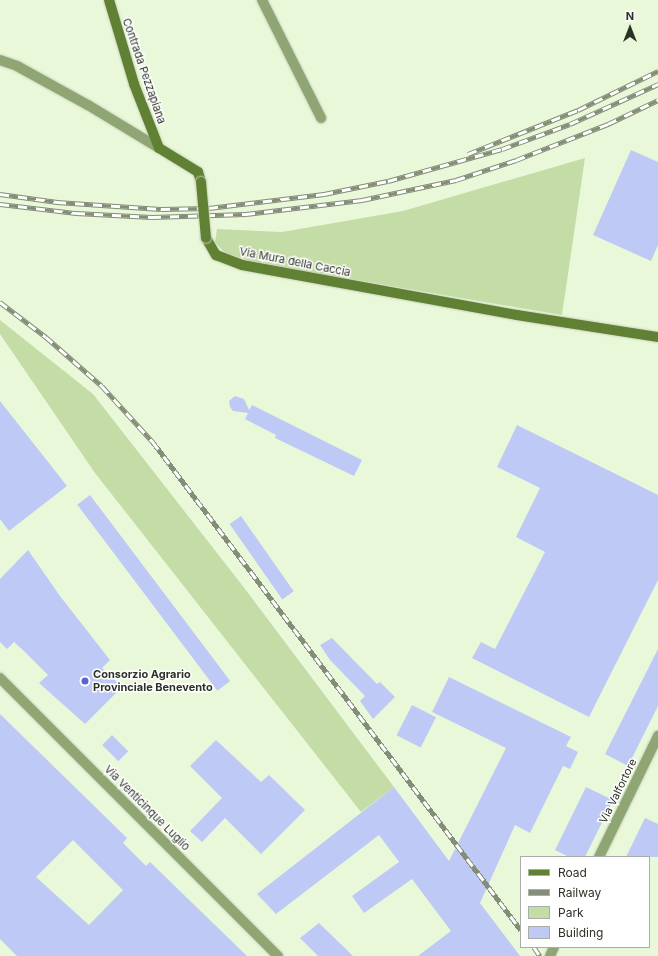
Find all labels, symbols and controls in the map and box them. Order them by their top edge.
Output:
north arrow [610,8,650,48]
text: N [626,9,634,23]
street label: Contrada Pezzapiana [120,16,168,126]
street label: Via Mura della Caccia [238,245,352,279]
place label: Consorzio Agrario Provinciale Benevento [93,668,213,694]
marker: Consorzio Agrario Provinciale Benevento [80,676,90,686]
street label: Via Valfortore [597,756,639,826]
street label: Via Venticinque Luglio [102,763,192,853]
legend [520,856,650,948]
text: Road [558,865,587,880]
text: Railway [558,885,601,900]
text: Park [558,905,584,920]
text: Building [558,925,603,940]

